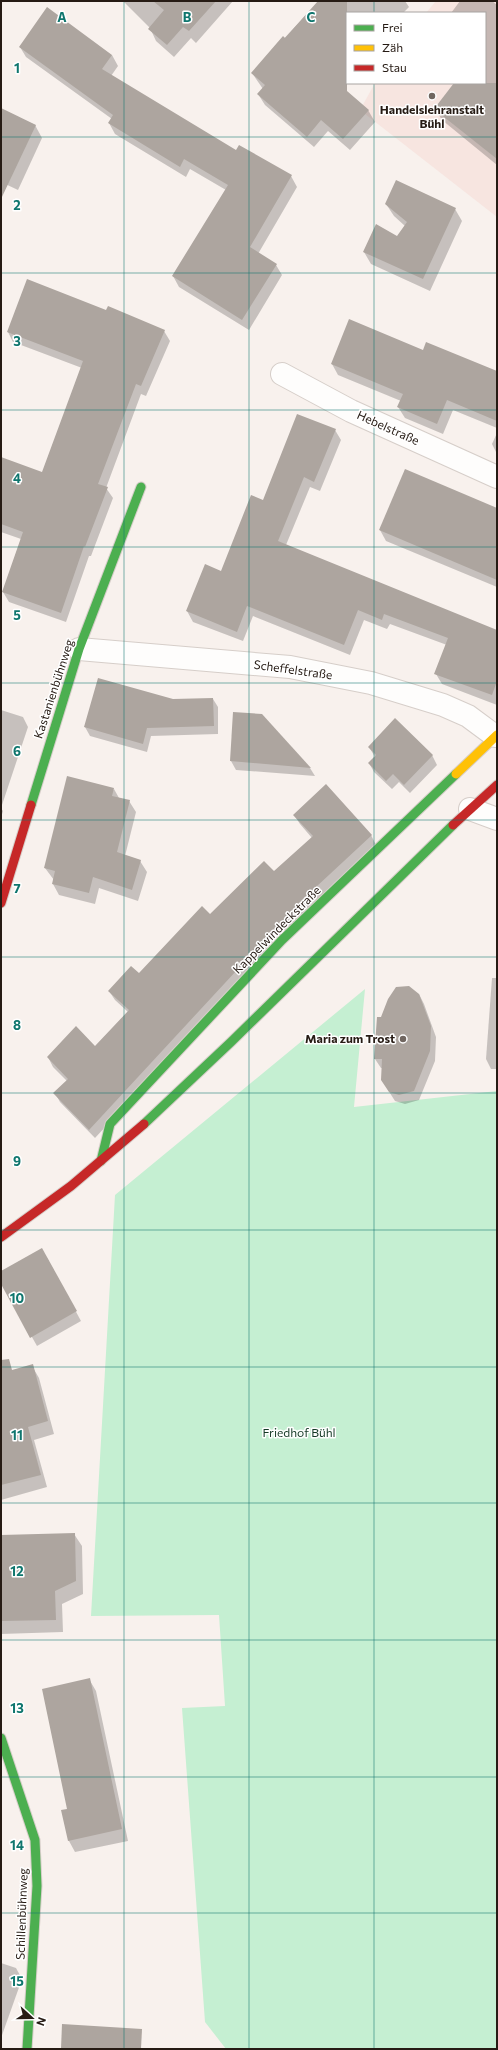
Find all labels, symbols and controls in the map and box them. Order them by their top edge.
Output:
text: A [57,9,67,25]
text: B [183,9,192,25]
text: C [307,9,316,25]
legend [346,12,486,84]
text: Frei [382,20,403,34]
text: Zäh [382,40,403,54]
text: 1 [14,60,20,76]
text: Stau [382,60,407,74]
marker: Handelslehranstalt Bühl [427,91,437,101]
place label: Handelslehranstalt Bühl [380,102,484,130]
text: 2 [13,197,21,213]
text: 3 [13,333,21,349]
street label: Hebelstraße [355,407,422,447]
text: 4 [13,470,21,486]
text: 5 [13,607,21,623]
street label: Kastanienbühnweg [30,637,76,740]
street label: Scheffelstraße [253,657,333,681]
text: 6 [13,743,21,759]
text: 7 [13,880,21,896]
street label: Kappelwindeckstraße [230,883,323,976]
text: 8 [13,1017,21,1033]
place label: Maria zum Trost [305,1031,395,1045]
marker: Maria zum Trost [398,1034,408,1044]
text: 9 [13,1153,21,1169]
text: 10 [10,1290,25,1306]
park label: Friedhof Bühl [262,1425,336,1439]
text: 11 [11,1427,23,1443]
text: 12 [10,1563,24,1579]
text: 13 [10,1700,24,1716]
text: 14 [10,1837,24,1853]
street label: Schillenbühnweg [12,1867,30,1960]
text: 15 [10,1973,24,1989]
north arrow [12,1998,52,2038]
text: N [34,2016,49,2028]

